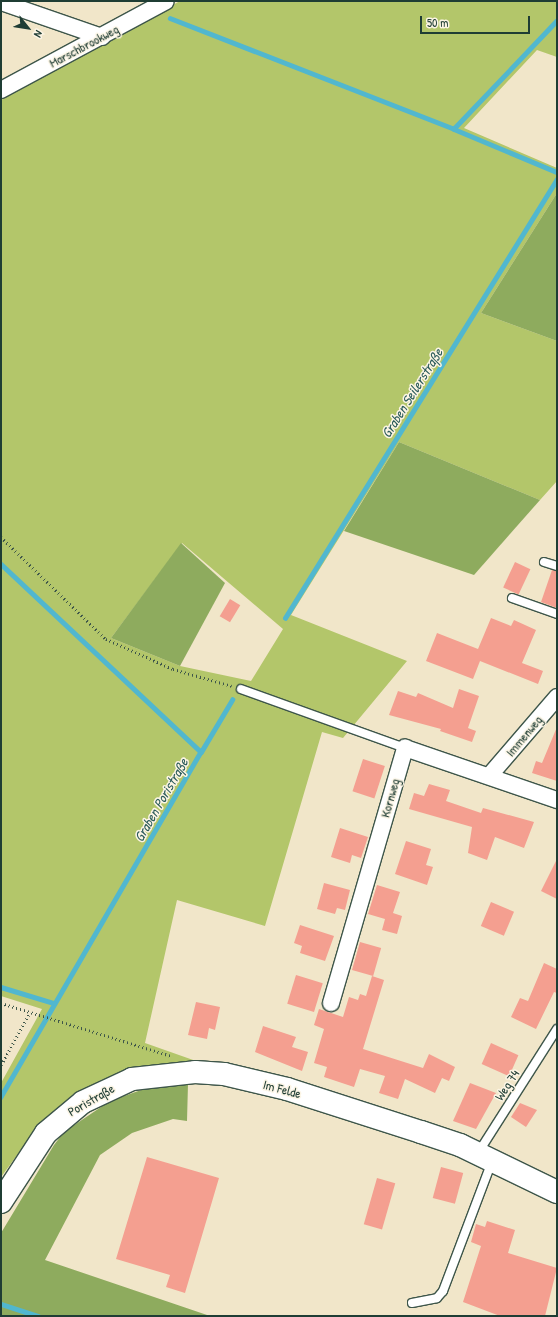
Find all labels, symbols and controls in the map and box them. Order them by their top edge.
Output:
north arrow [8,8,48,48]
scale bar [422,8,532,34]
text: 50 m [427,14,448,31]
street label: Marschbrookweg [47,21,121,71]
text: N [31,28,46,40]
water label: Graben Seilerstraße [378,345,446,441]
street label: Immenweg [502,712,546,760]
water label: Graben Poristraße [130,755,192,845]
street label: Kornweg [377,777,403,819]
street label: Weg 74 [491,1067,523,1103]
street label: Im Felde [261,1076,303,1102]
street label: Poristraße [65,1080,117,1120]

